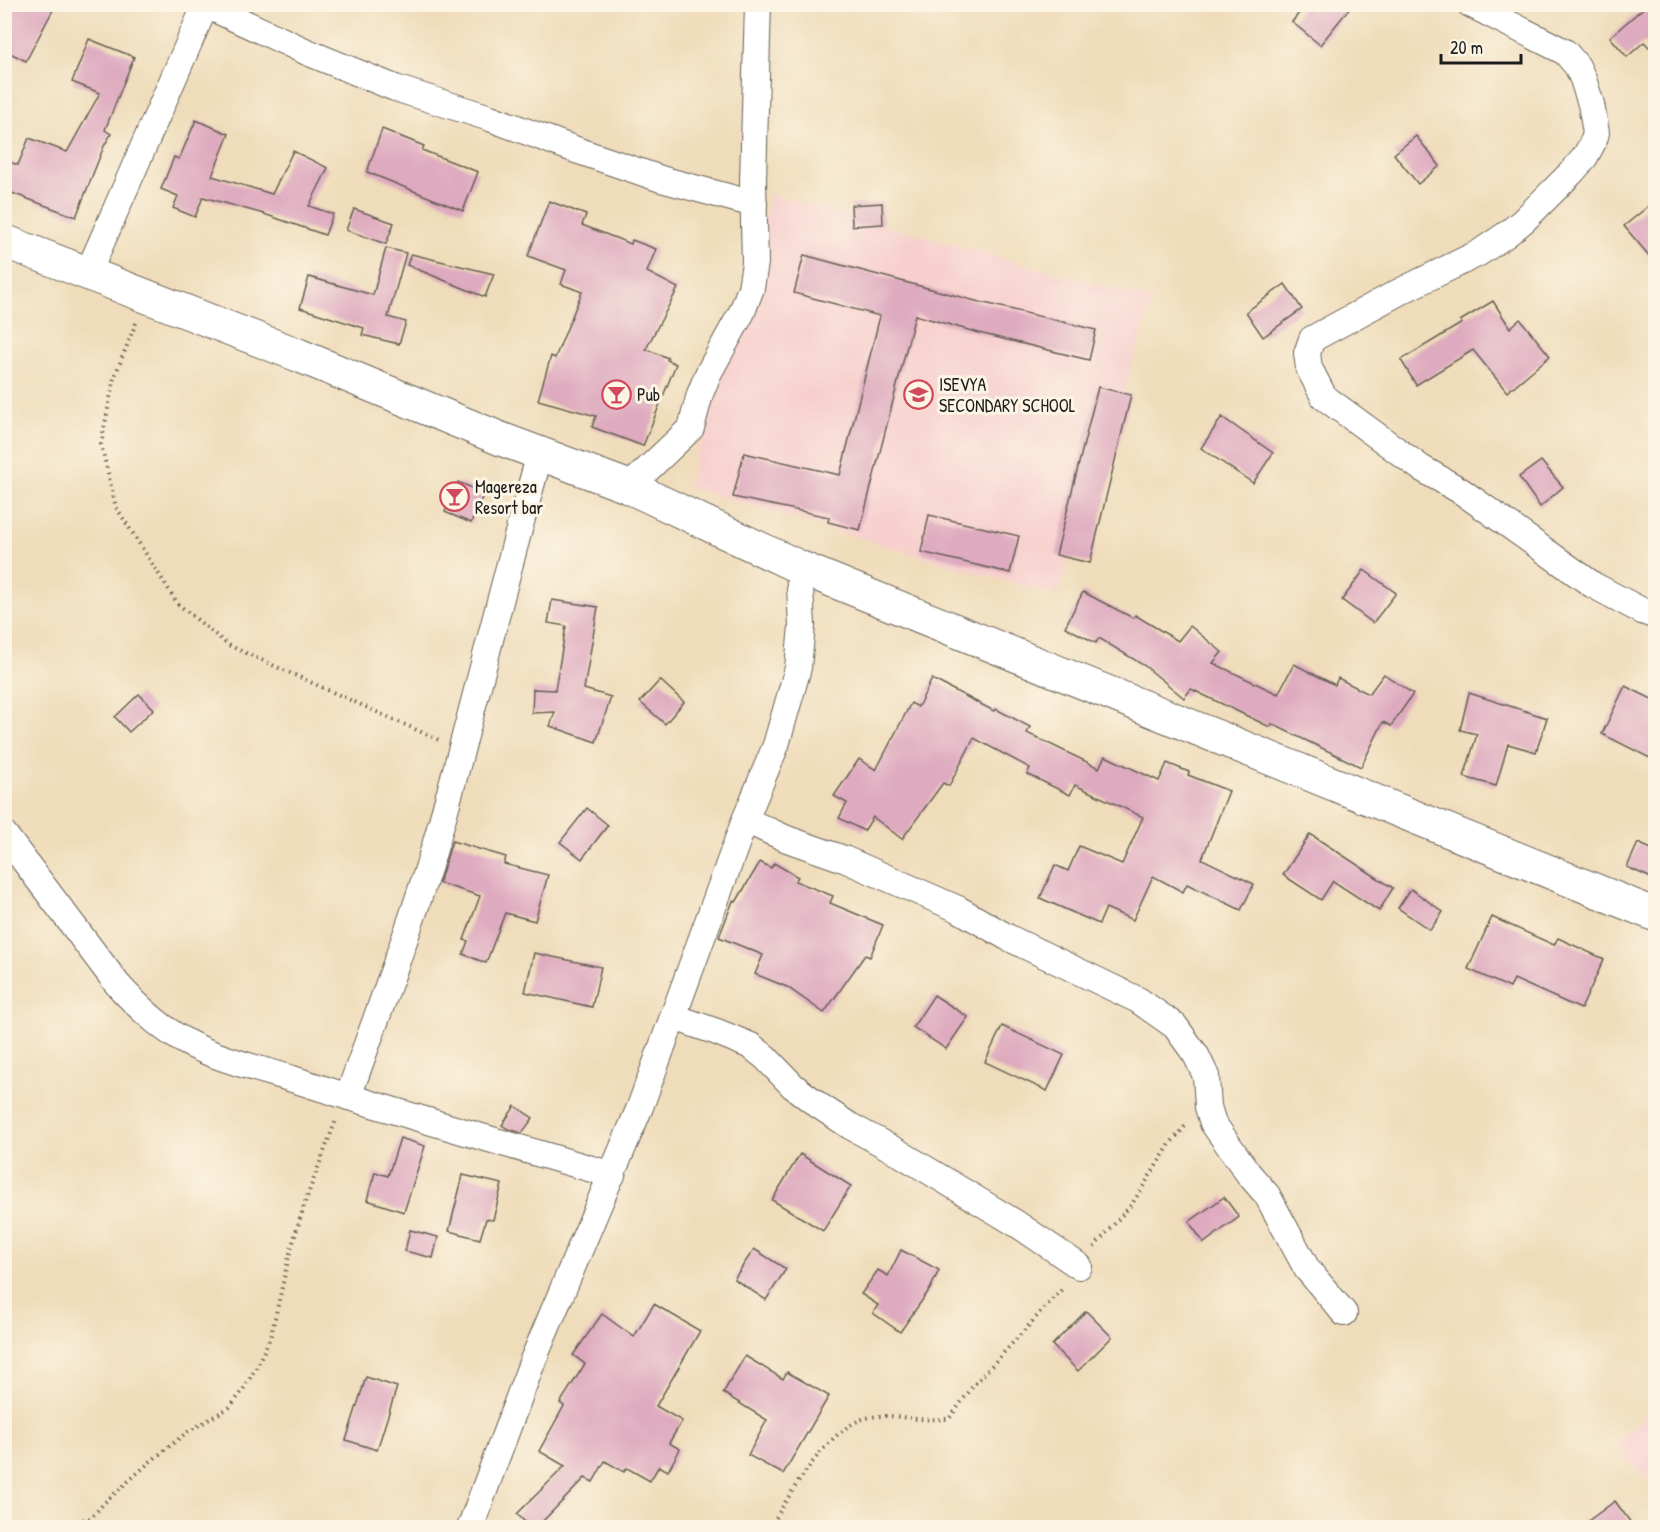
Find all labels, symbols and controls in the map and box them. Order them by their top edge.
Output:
scale bar [1441,27,1520,65]
text: 20 m [1450,35,1483,60]
place label: ISEVYA SECONDARY SCHOOL [939,372,1076,418]
bar icon: Pub [600,378,632,410]
school or university icon: ISEVYA SECONDARY SCHOOL [902,378,934,410]
place label: Pub [637,382,660,407]
place label: Magereza Resort bar [475,474,543,520]
bar icon: Magereza Resort bar [438,480,470,512]

